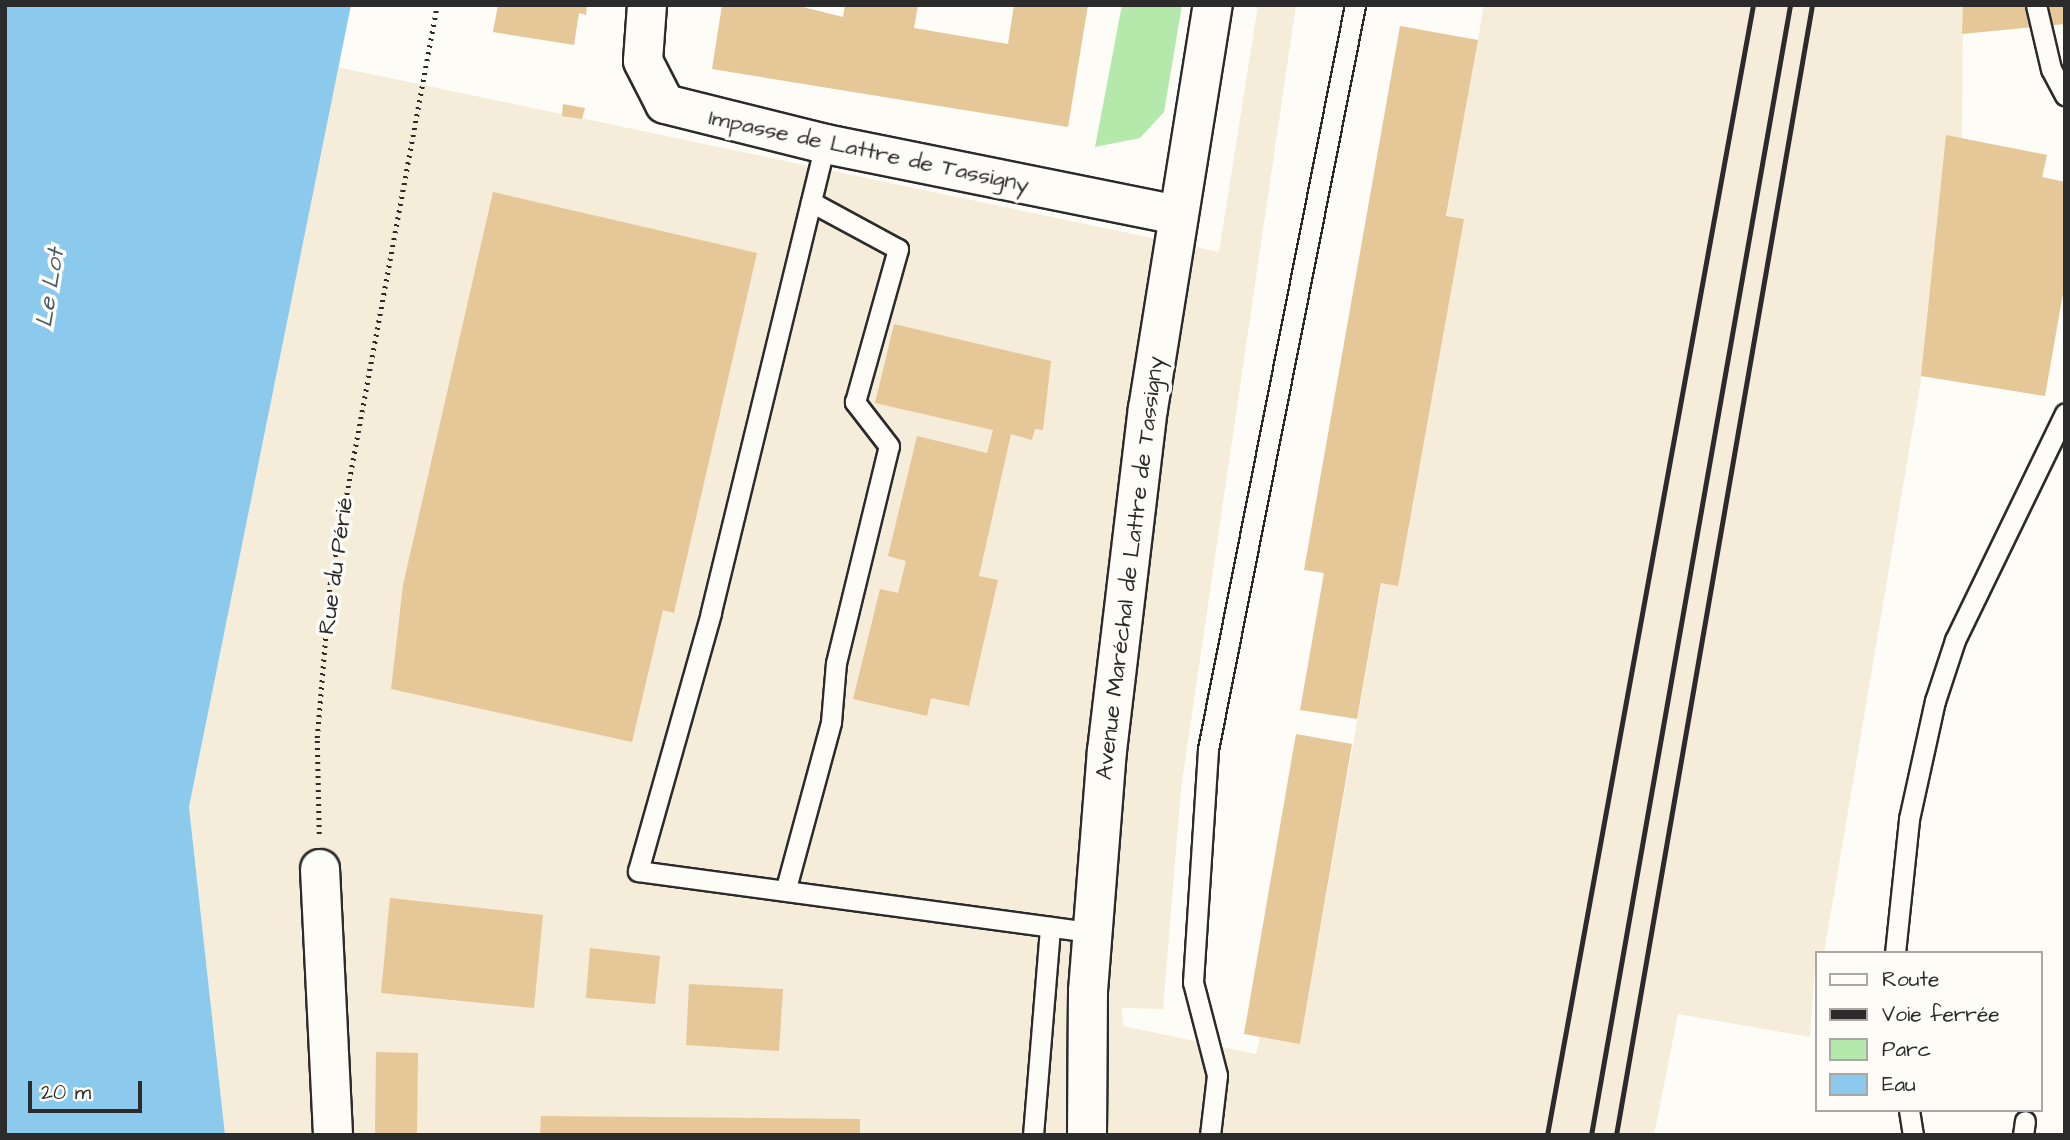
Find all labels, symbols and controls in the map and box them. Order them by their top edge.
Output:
street label: Impasse de Lattre de Tassigny [706,104,1032,198]
water label: Le Lot [31,247,71,329]
street label: Avenue Maréchal de Lattre de Tassigny [1090,355,1170,781]
street label: Rue du Périé [313,496,359,636]
legend [1814,951,2042,1112]
text: Route [1882,965,1939,994]
text: Voie ferrée [1882,1000,2000,1029]
text: Parc [1882,1035,1931,1064]
scale bar [32,1066,145,1110]
text: Eau [1882,1070,1916,1099]
text: 20 m [41,1078,91,1107]

